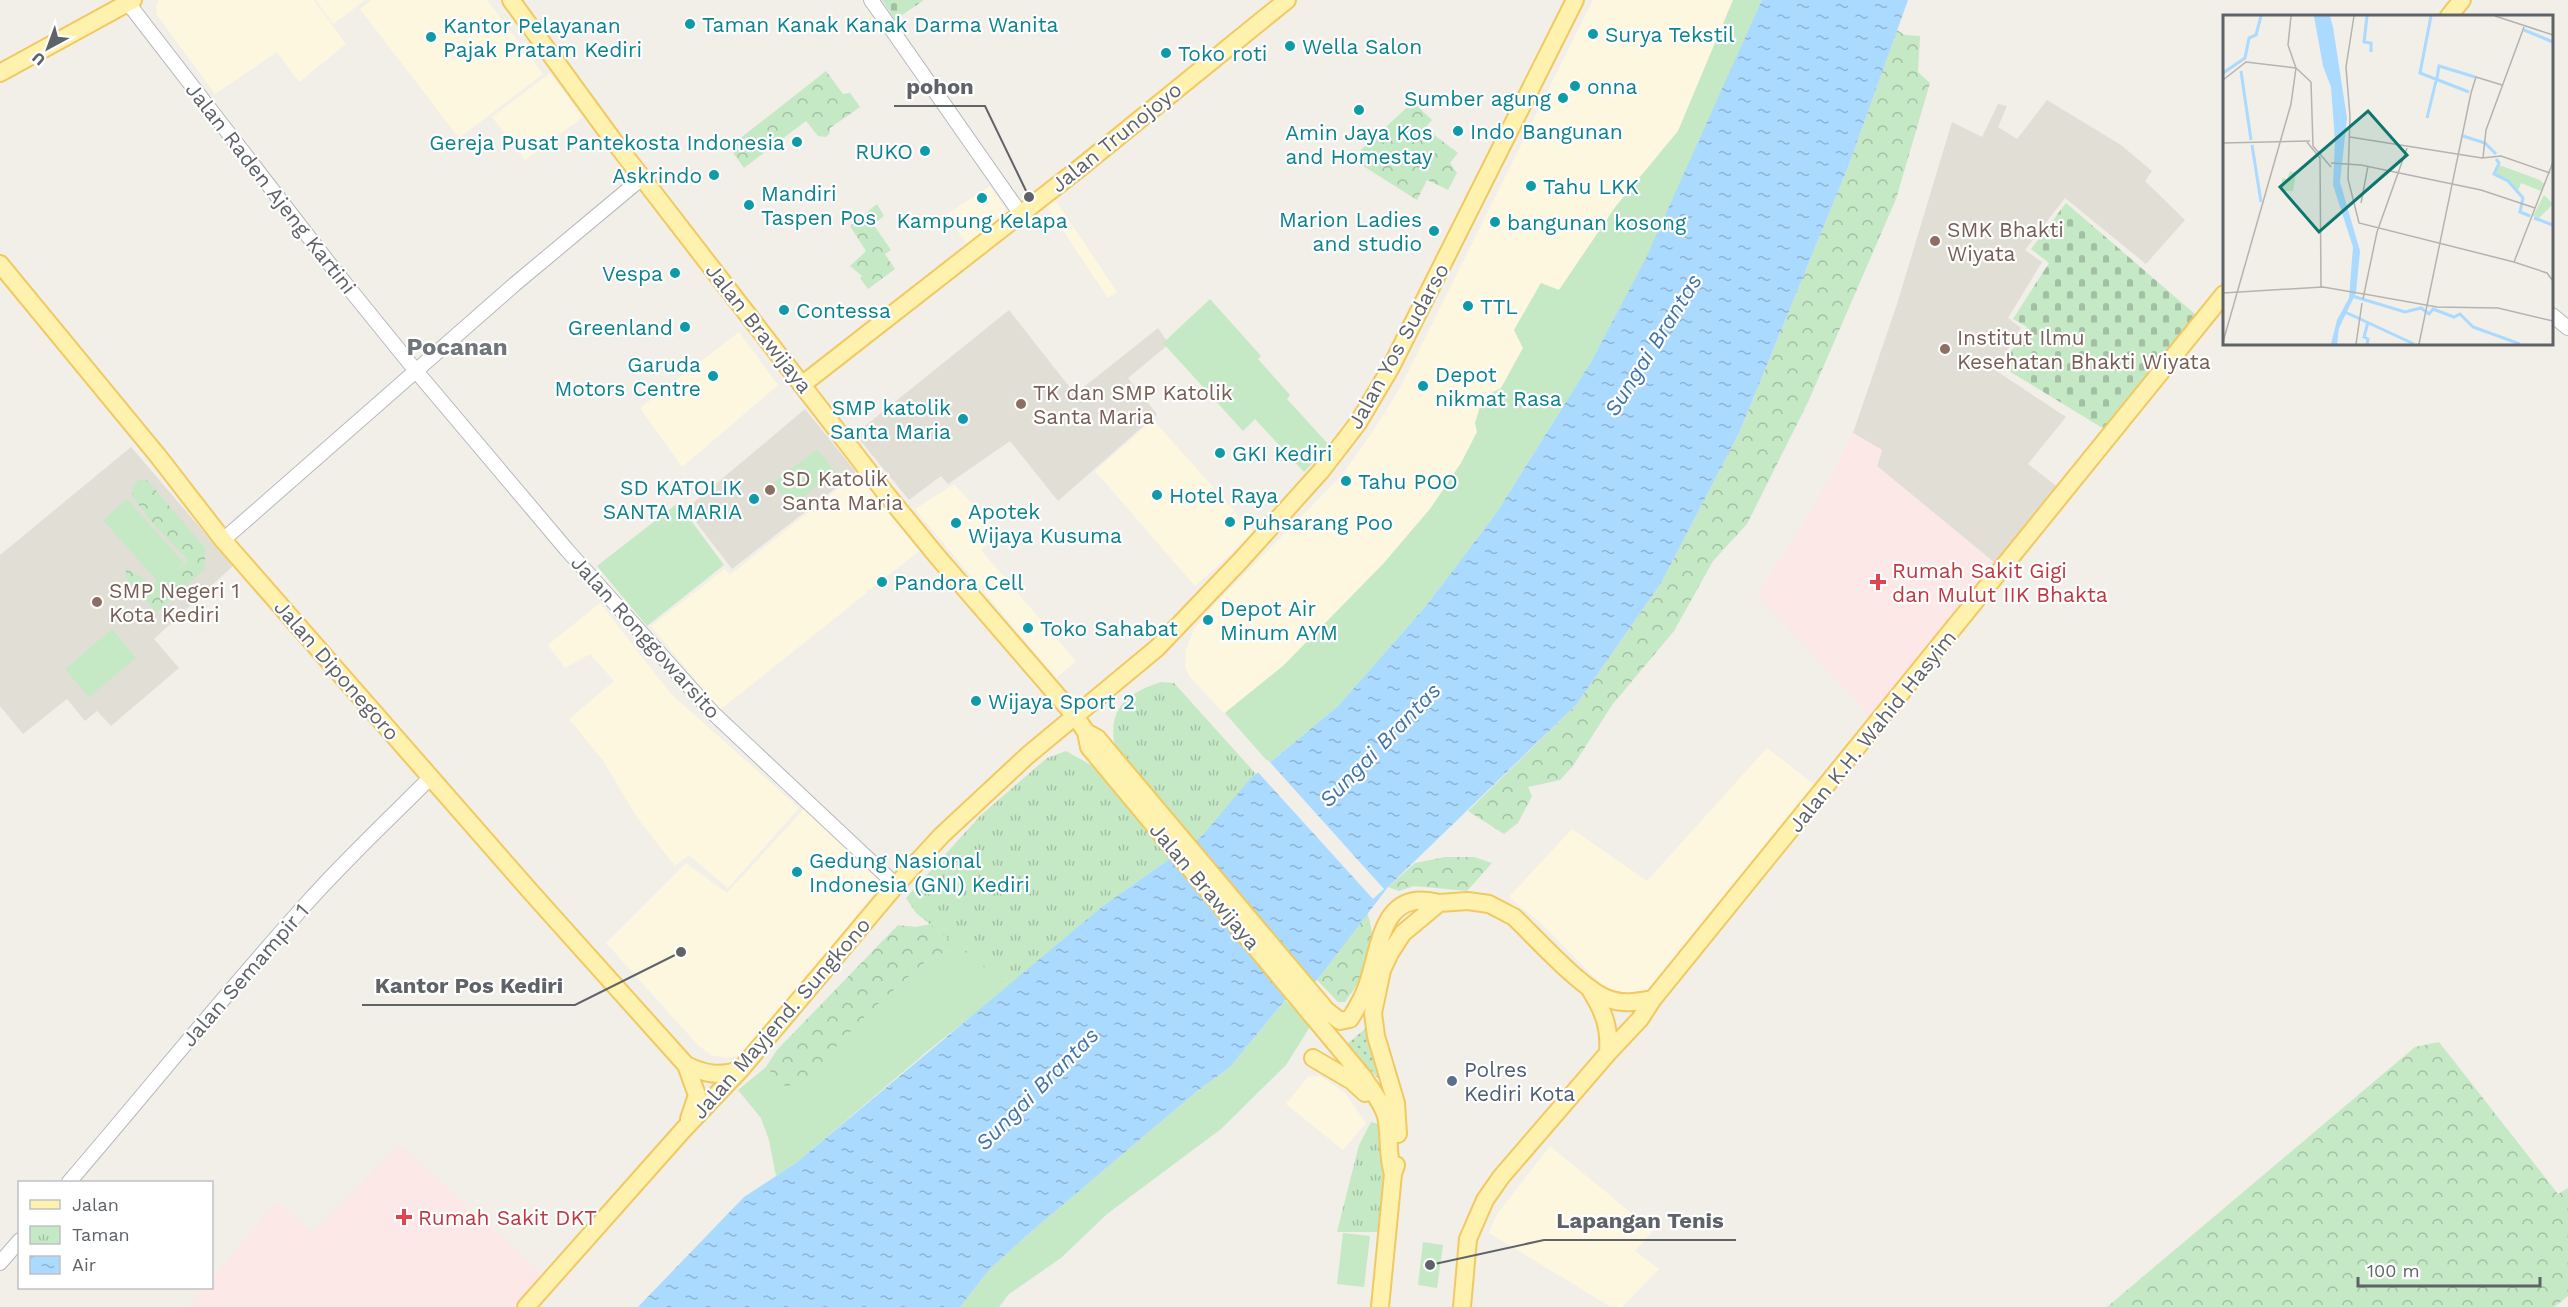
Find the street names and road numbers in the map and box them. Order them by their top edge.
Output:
street label: Jalan Raden Ajeng Kartini [181,77,361,299]
street label: Jalan Trunojoyo [1046,77,1186,197]
street label: Jalan Brawijaya [701,258,818,398]
street label: Jalan Yos Sudarso [1342,259,1454,433]
street label: Jalan Ronggowarsito [566,550,726,724]
street label: Jalan Diponegoro [269,595,405,745]
street label: Jalan K.H. Wahid Hasyim [1783,625,1961,837]
street label: Jalan Brawijaya [1145,817,1265,955]
street label: Jalan Semampir 1 [176,898,314,1052]
street label: Jalan Mayjend. Sungkono [687,912,875,1124]

